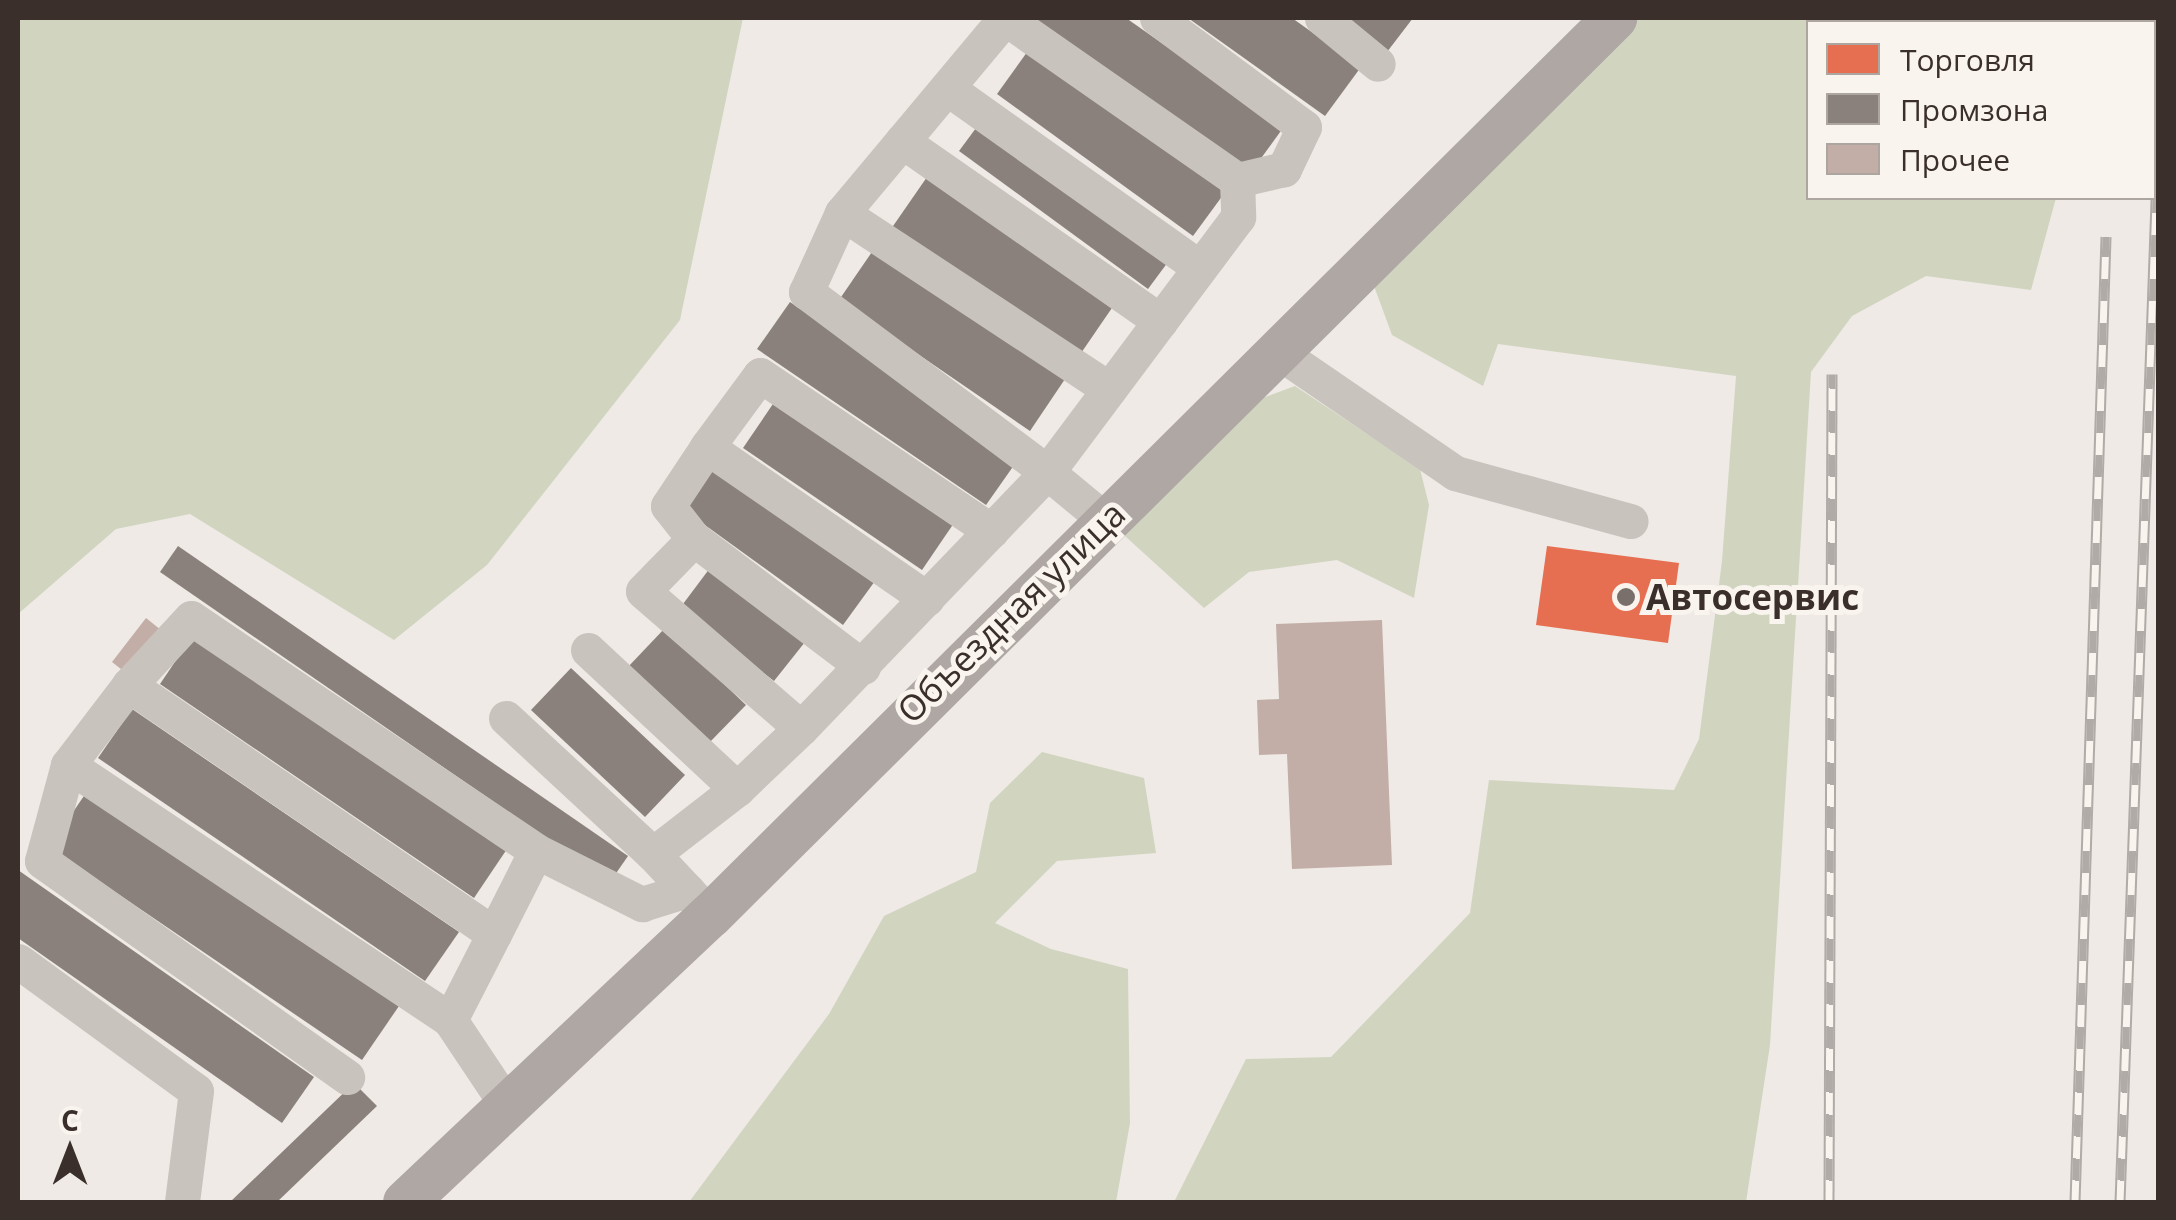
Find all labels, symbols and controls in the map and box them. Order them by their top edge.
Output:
legend [1806,20,2156,200]
text: Торговля [1900,39,2035,80]
text: Промзона [1900,89,2048,130]
text: Прочее [1900,139,2010,180]
street label: Объездная улица [889,493,1133,731]
place label: Автосервис [1646,576,1859,618]
marker: Автосервис [1615,586,1637,608]
north arrow [20,1100,120,1200]
text: С [61,1101,79,1139]

